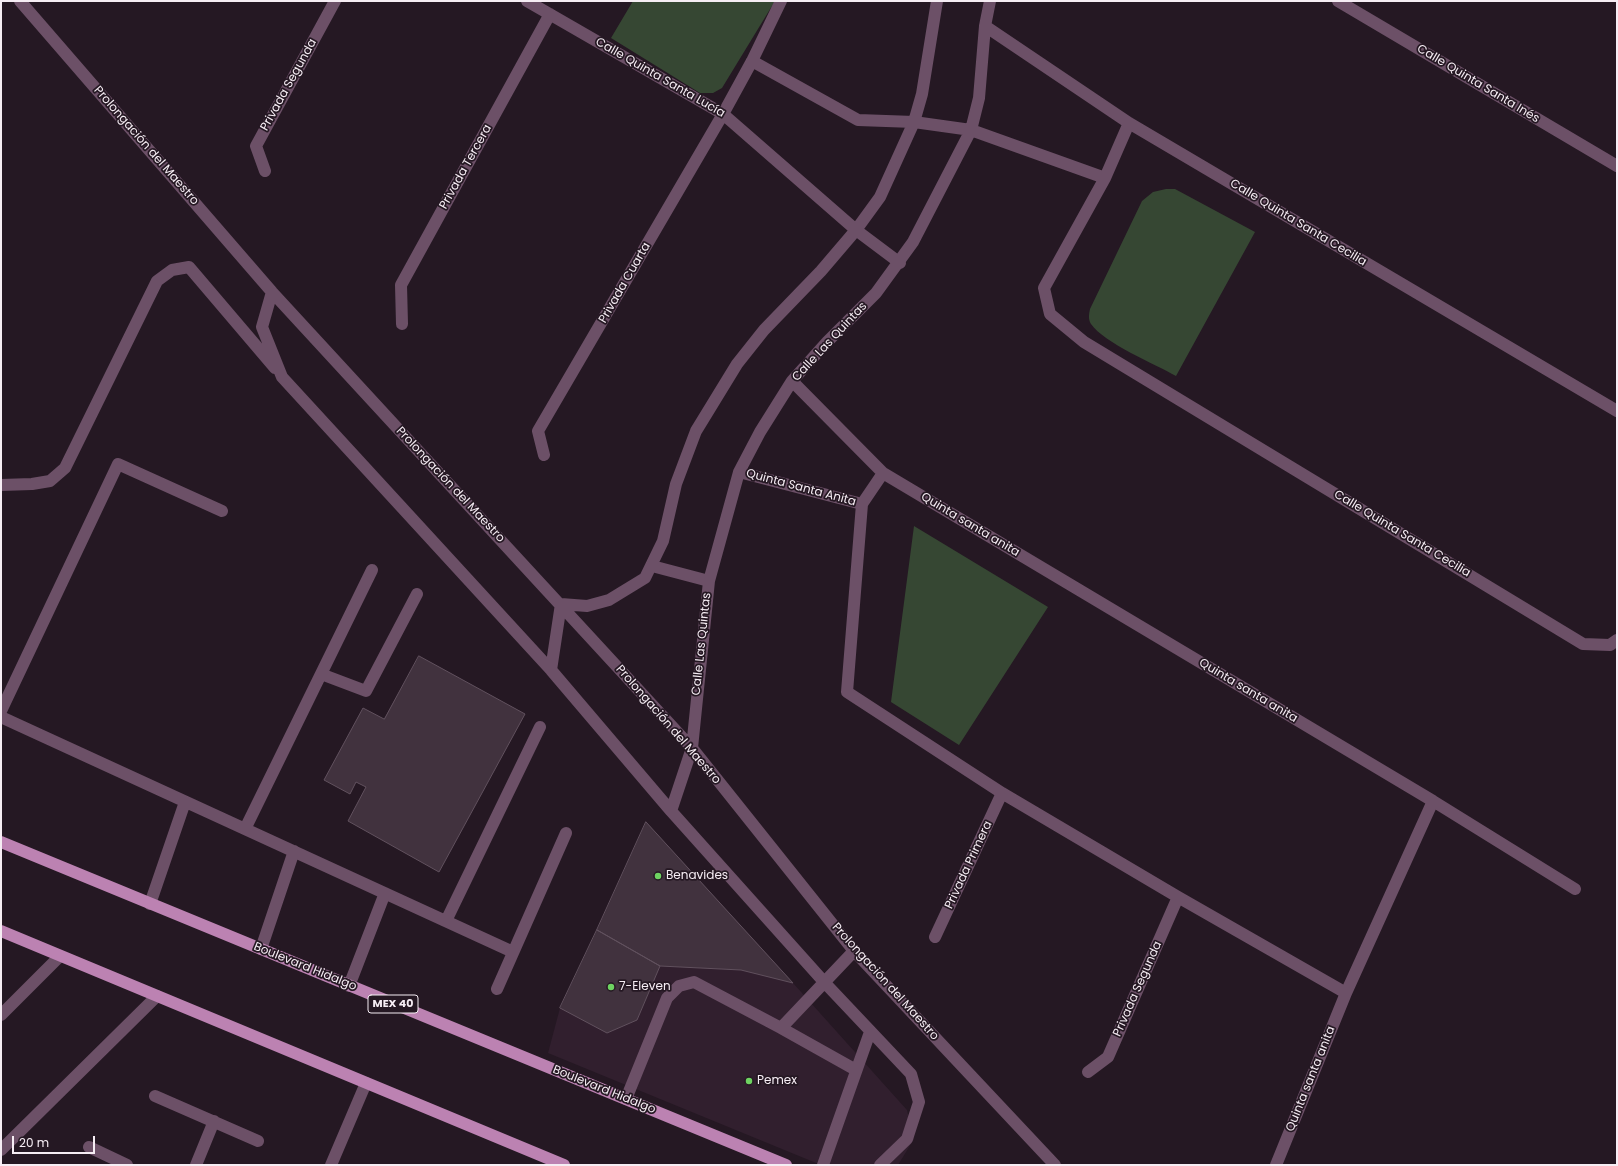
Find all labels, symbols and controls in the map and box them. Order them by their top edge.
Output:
street label: Calle Quinta Santa Lucía [593,35,727,121]
street label: Privada Segunda [258,37,320,133]
street label: Calle Quinta Santa Inés [1414,42,1542,126]
street label: Prolongación del Maestro [90,84,202,208]
street label: Privada Tercera [437,122,495,212]
street label: Calle Quinta Santa Cecilia [1227,176,1369,270]
street label: Privada Cuarta [596,240,654,326]
street label: Calle Las Quintas [790,299,870,385]
street label: Prolongación del Maestro [393,424,507,546]
street label: Quinta Santa Anita [744,466,858,510]
street label: Calle Quinta Santa Cecilia [1331,487,1473,581]
street label: Quinta santa anita [918,490,1022,560]
street label: Calle Las Quintas [689,592,715,696]
street label: Quinta santa anita [1196,656,1300,726]
street label: Prolongación del Maestro [612,663,724,787]
street label: Privada Primera [942,819,996,911]
place label: Benavides [666,869,728,883]
marker: Benavides [653,871,663,881]
street label: Prolongación del Maestro [829,920,941,1044]
street label: Privada Segunda [1111,939,1165,1039]
street label: Boulevard Hidalgo [251,940,359,994]
place label: 7-Eleven [619,980,671,994]
marker: 7-Eleven [606,982,616,992]
road number: MEX 40 [368,995,418,1013]
street label: Quinta santa anita [1283,1024,1339,1134]
street label: Boulevard Hidalgo [550,1063,658,1117]
place label: Pemex [757,1074,797,1088]
marker: Pemex [744,1076,754,1086]
scale bar [14,1128,97,1154]
text: 20 m [19,1134,49,1151]

